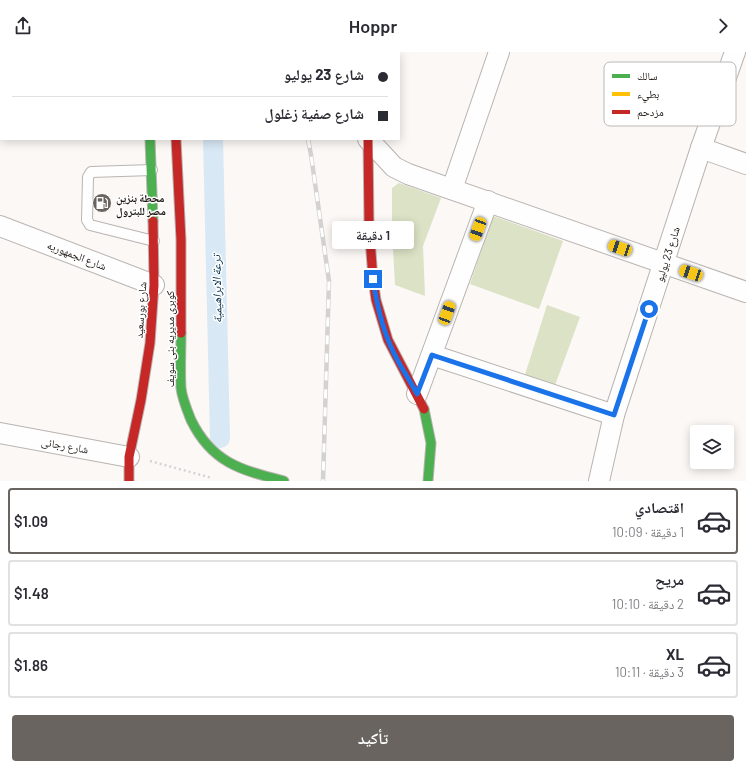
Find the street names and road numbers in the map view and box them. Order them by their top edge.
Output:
street label: شارع 23 يوليو [652,225,683,284]
street label: شارع الجمهوريه [45,238,108,273]
street label: شارع بورسعيد [132,281,149,339]
street label: كوبرى مديريه بنى سويف [163,290,177,387]
street label: شارع رجائى [40,434,90,457]

